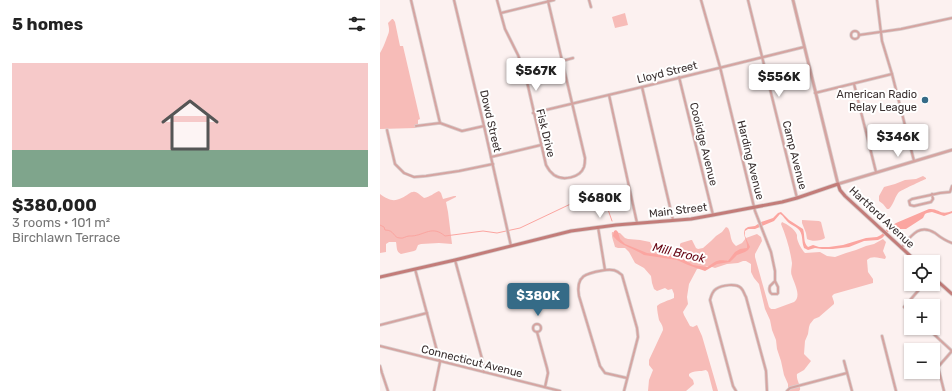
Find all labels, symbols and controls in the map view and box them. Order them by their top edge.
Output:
icon: filters [346,13,368,35]
text: 5 homes [12,14,83,34]
pin: $567K [508,58,564,92]
street label: Lloyd Street [636,59,699,86]
text: $567K [515,63,557,78]
pin: $556K [751,64,807,98]
text: $556K [758,69,800,84]
place label: American Radio Relay League [837,88,917,114]
icon: home [154,89,226,161]
street label: Dowd Street [477,89,504,154]
marker: American Radio Relay League [920,95,930,105]
street label: Coolidge Avenue [687,101,720,187]
street label: Fisk Drive [533,108,558,159]
street label: Harding Avenue [734,119,767,201]
street label: Camp Avenue [780,119,809,191]
pin: $346K [870,124,926,158]
text: $346K [876,129,920,144]
street label: Hartford Avenue [846,184,917,251]
pin: $680K [572,185,628,219]
text: $680K [578,190,622,205]
text: $380,000 [12,195,97,215]
street label: Main Street [648,200,709,221]
text: 3 rooms · 101 m² [12,215,110,230]
text: Birchlawn Terrace [12,230,120,245]
water label: Mill Brook [651,240,708,266]
map controls [904,255,940,379]
button: locate [904,255,940,291]
pin: $380K [510,283,566,317]
text: $380K [516,288,560,303]
button: + [904,299,940,335]
street label: Connecticut Avenue [420,343,524,380]
button: − [904,343,940,379]

